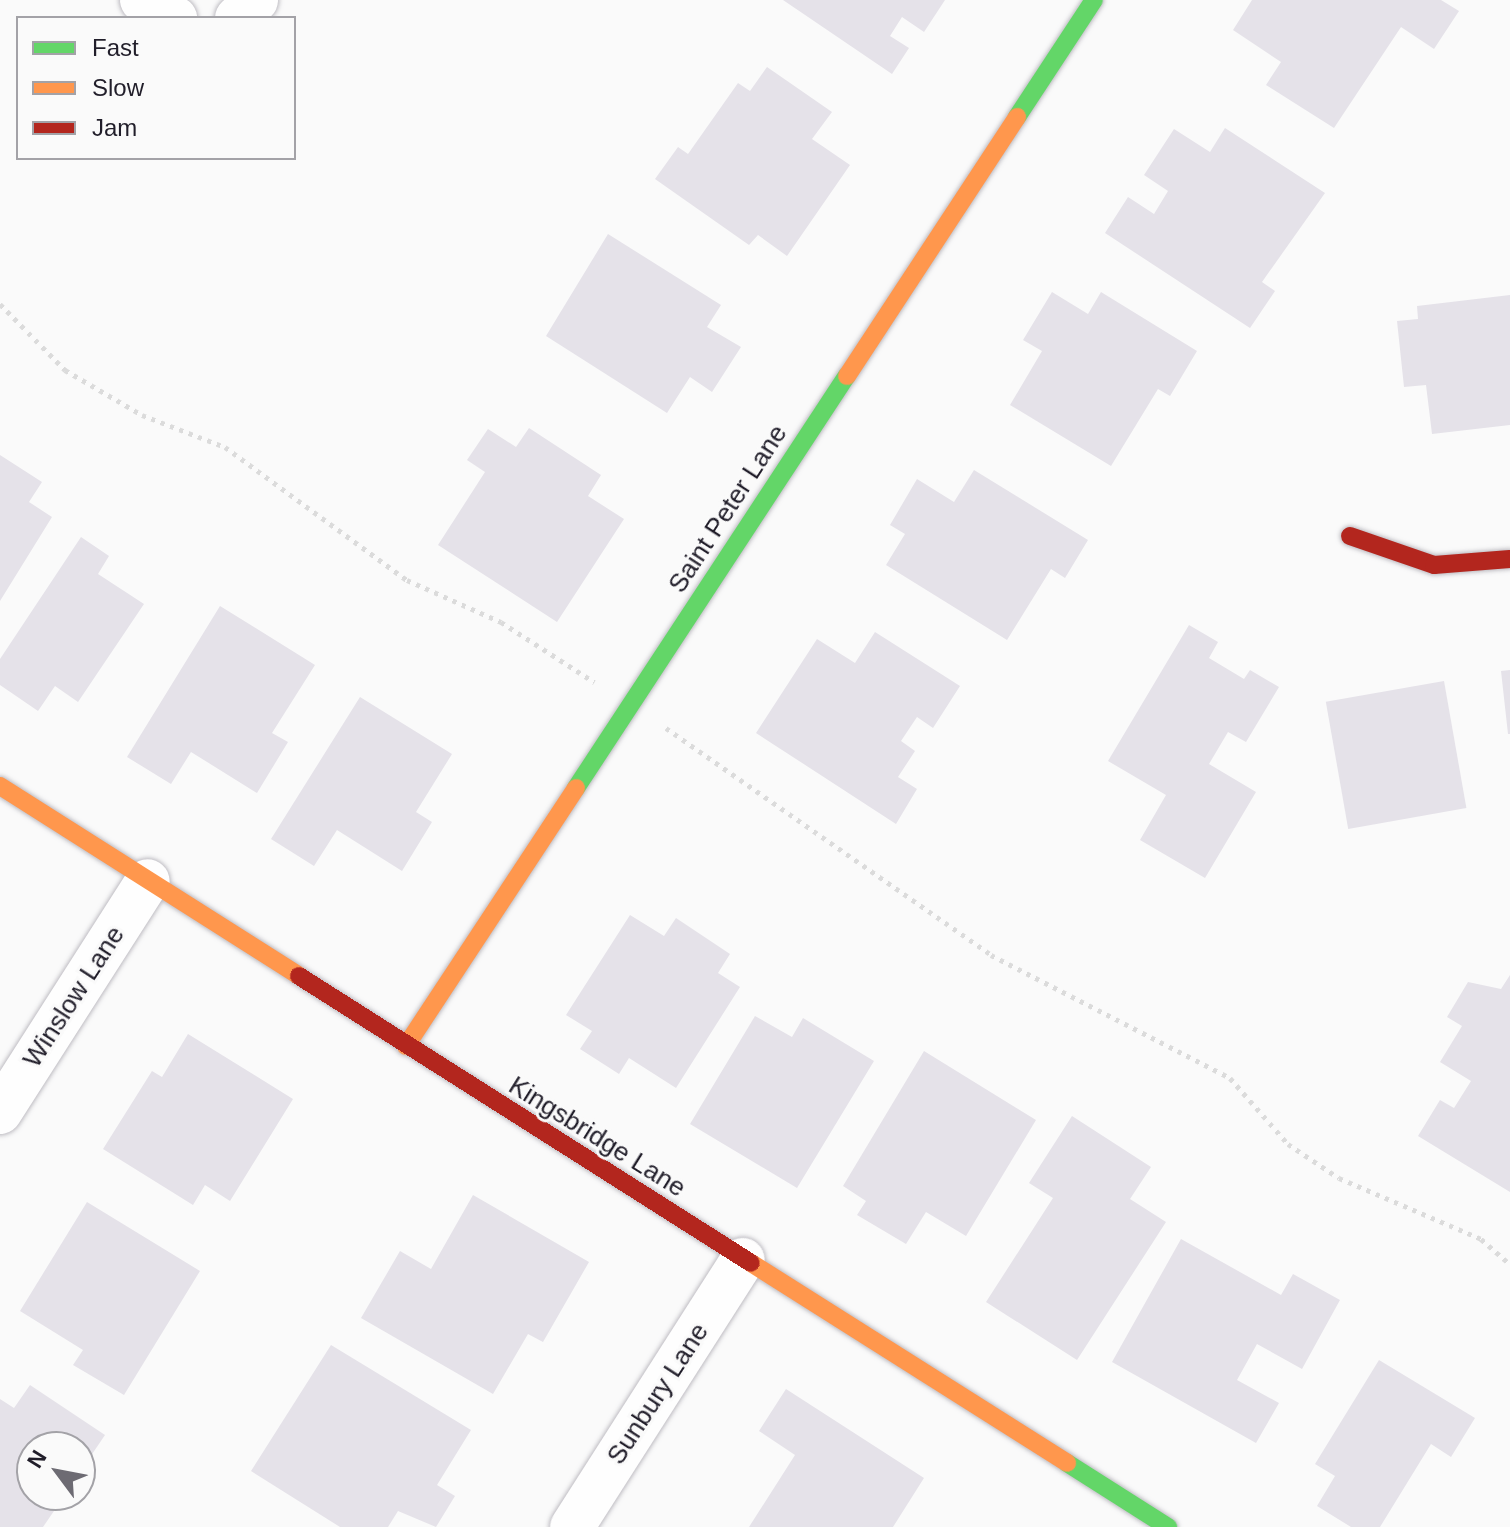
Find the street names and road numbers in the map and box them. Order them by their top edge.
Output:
street label: Saint Peter Lane [662,419,794,599]
street label: Winslow Lane [17,921,131,1073]
street label: Kingsbridge Lane [503,1070,691,1204]
street label: Sunbury Lane [601,1318,715,1470]

